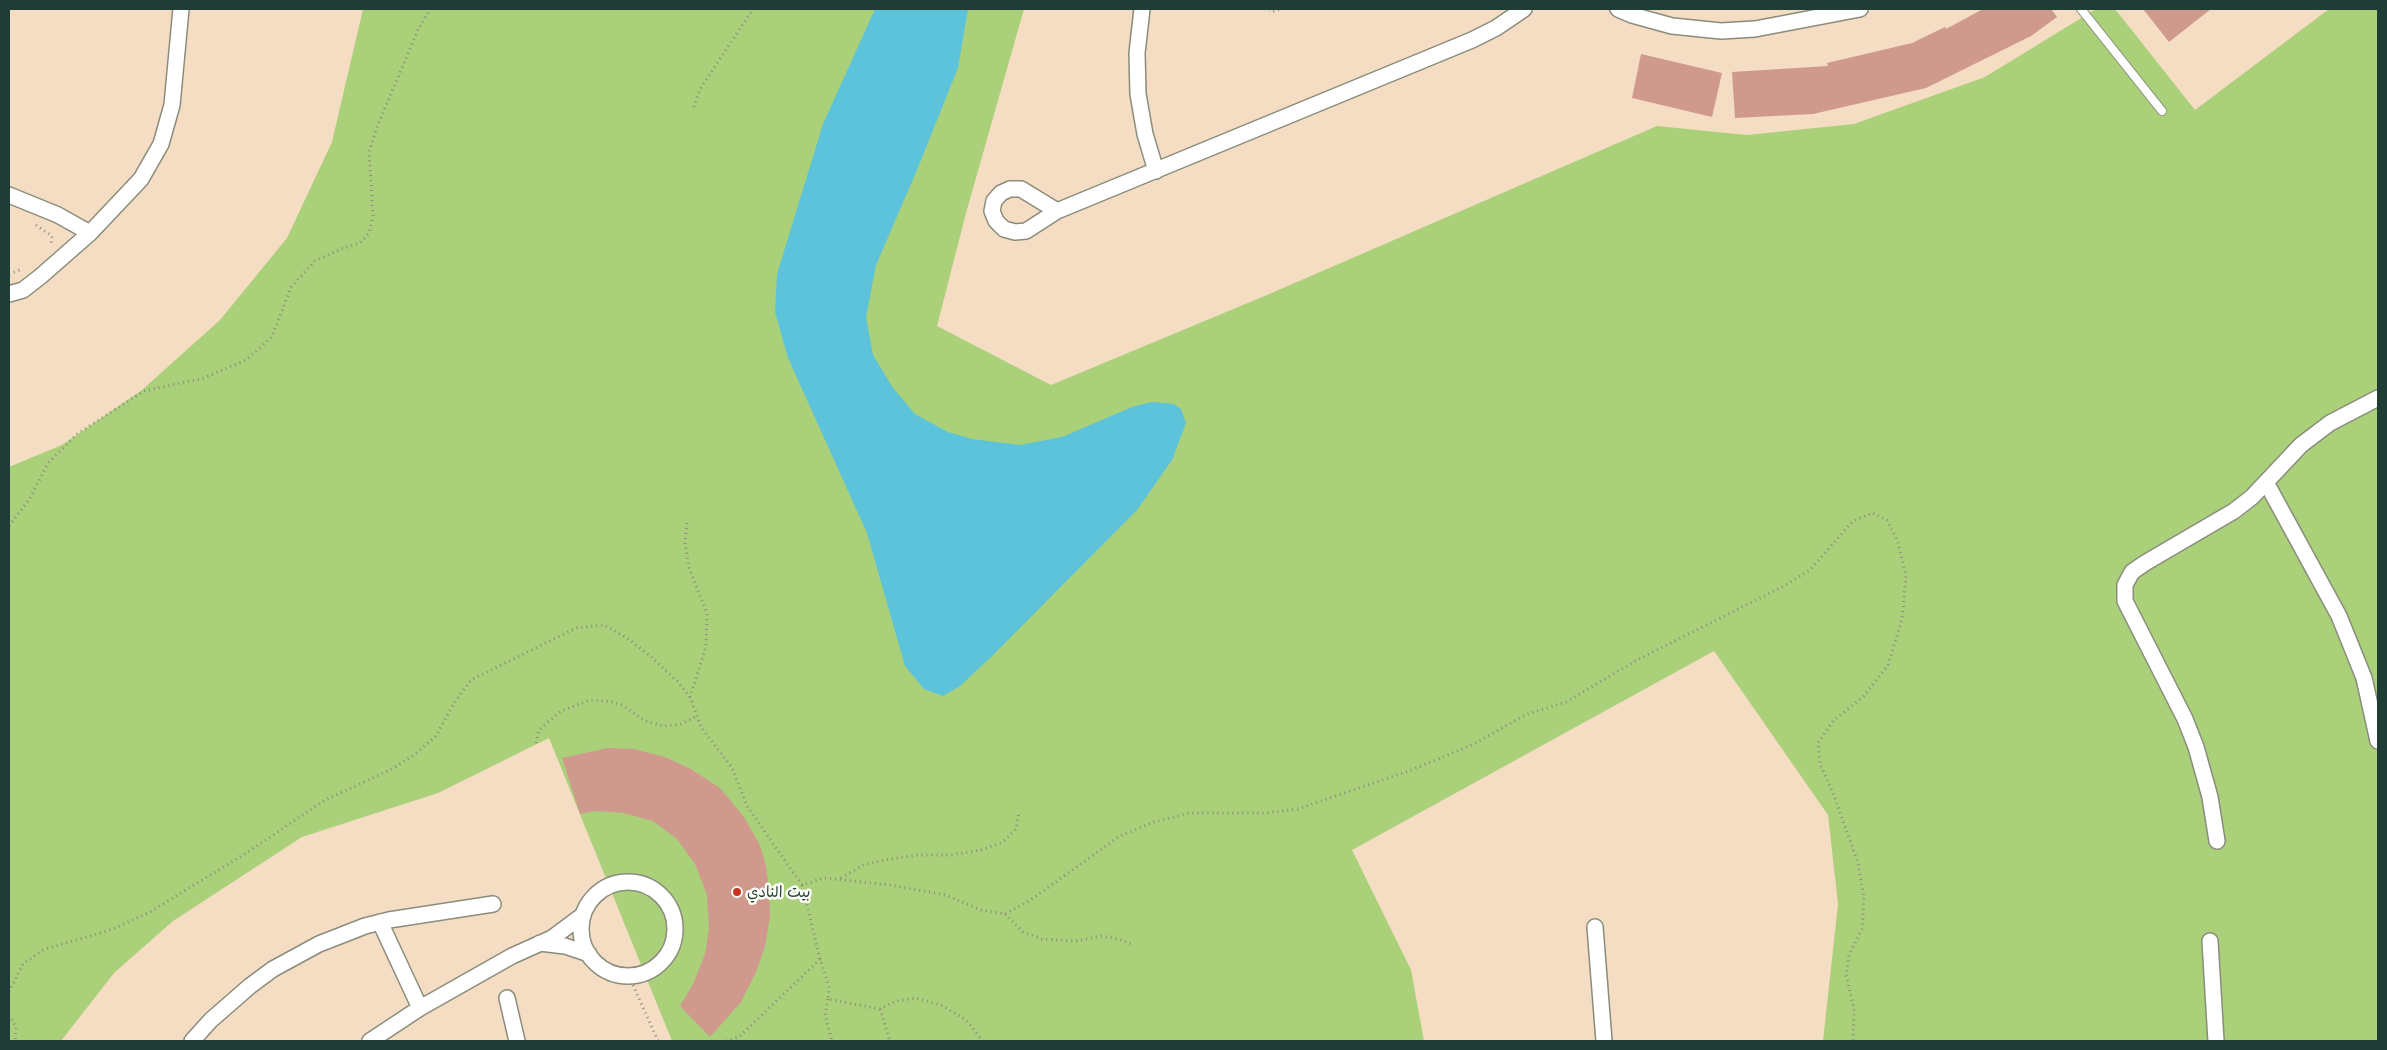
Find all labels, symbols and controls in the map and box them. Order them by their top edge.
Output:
place label: بيت النادي [747,883,810,901]
marker: بيت النادي [731,886,743,898]

